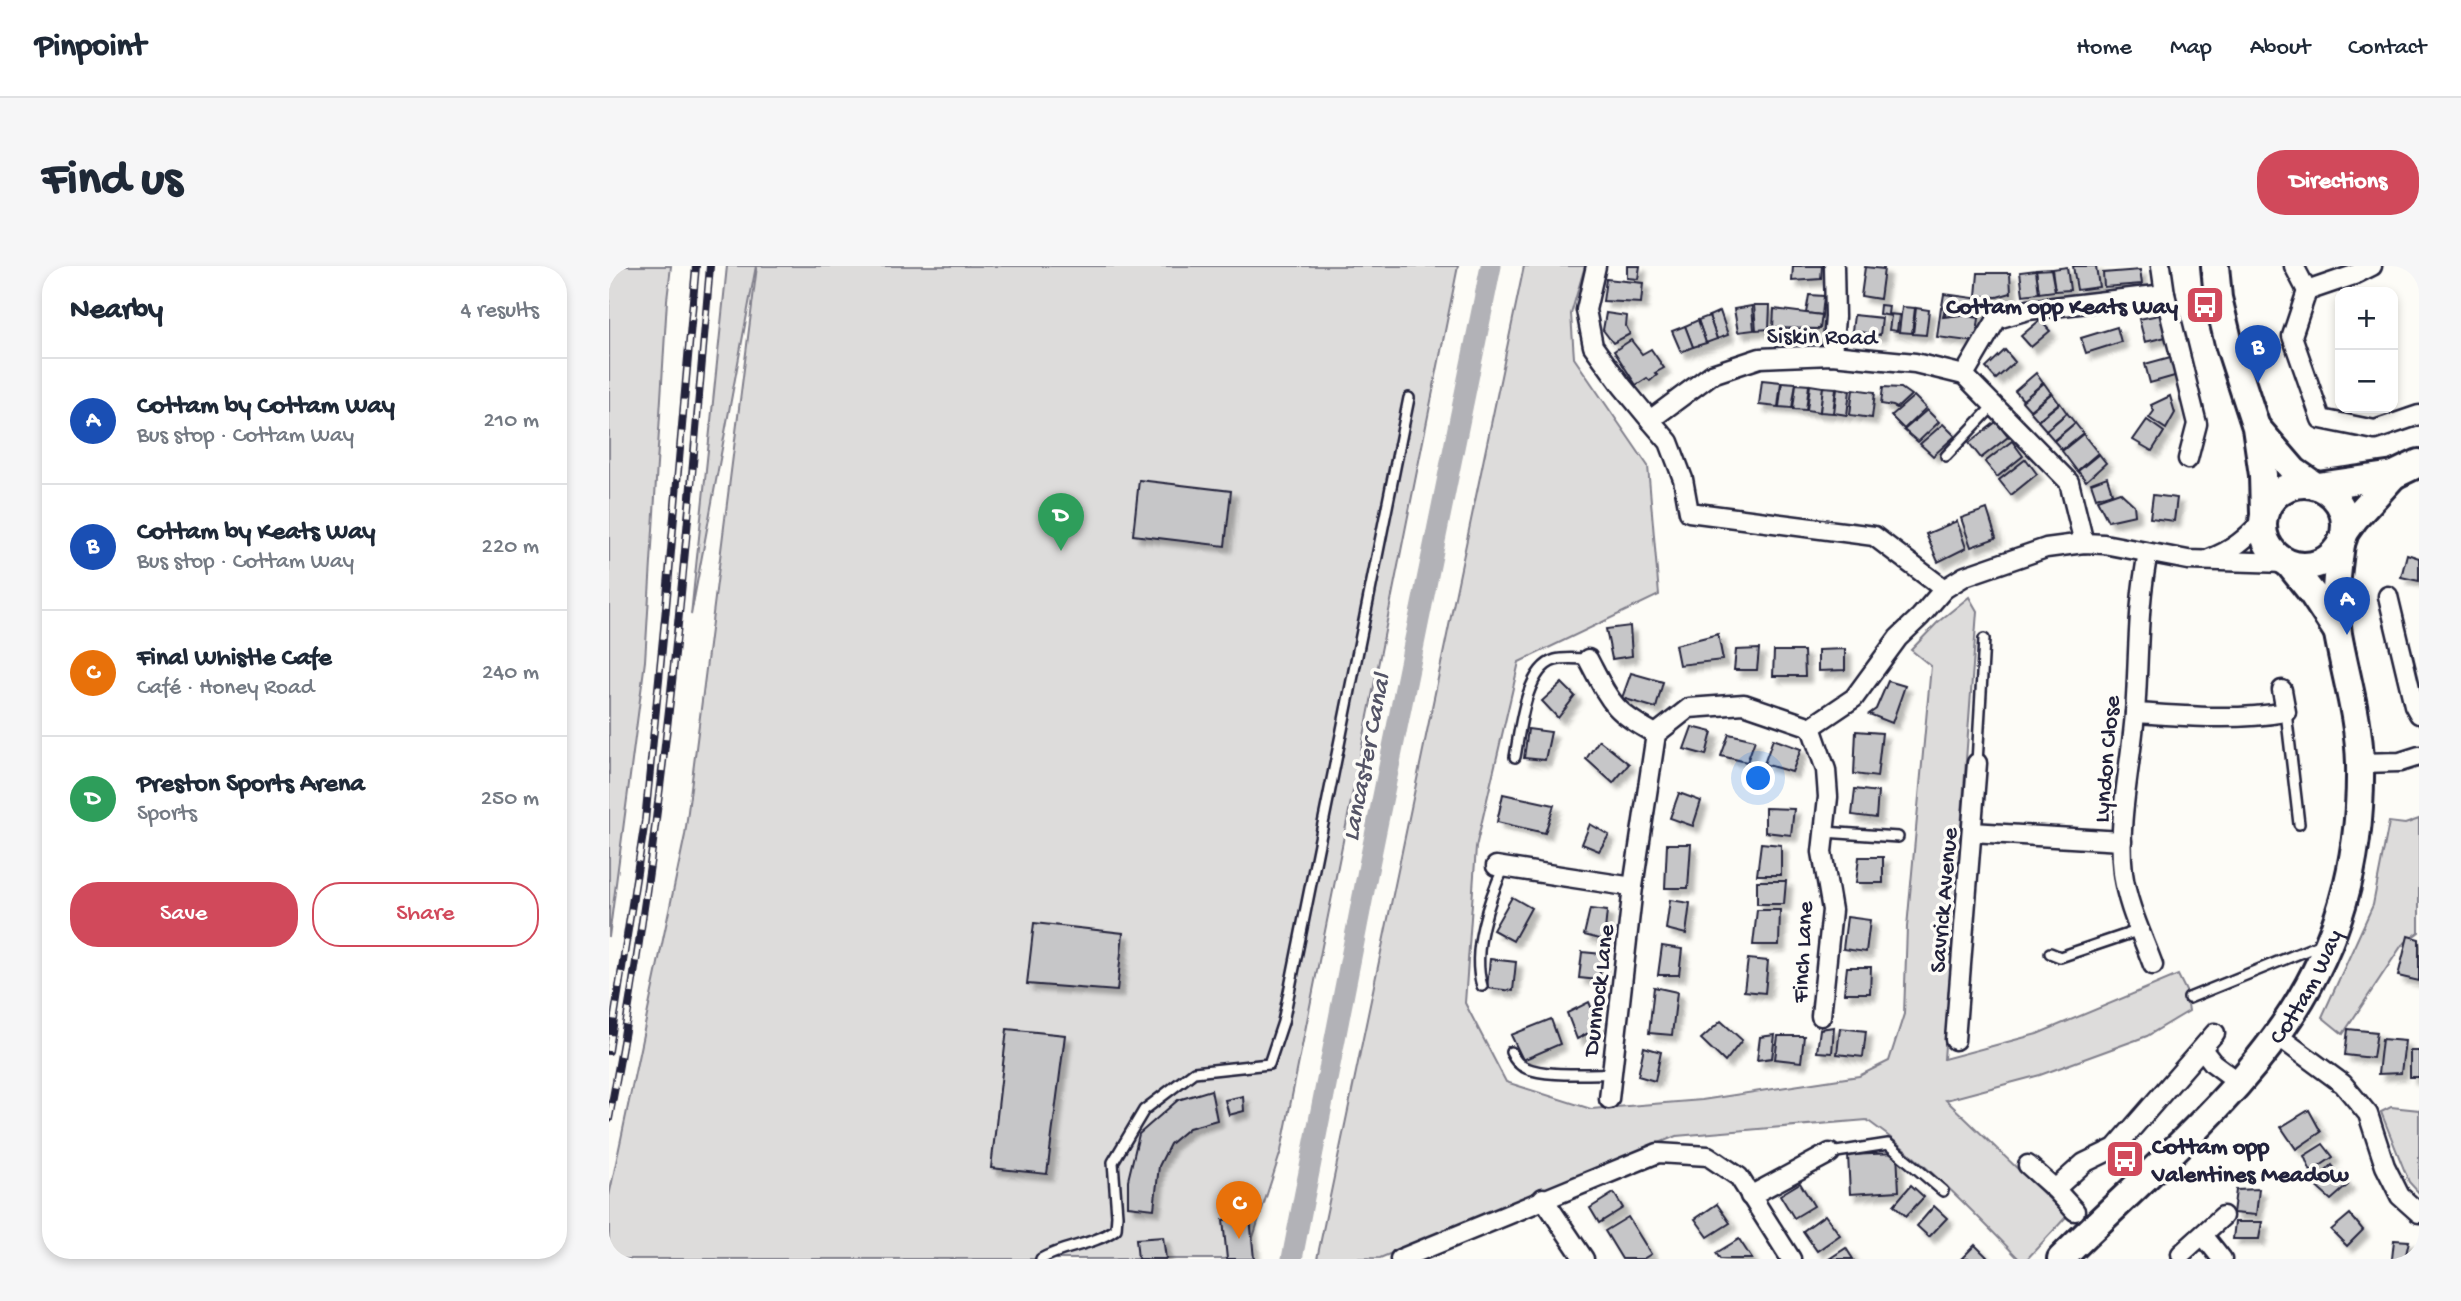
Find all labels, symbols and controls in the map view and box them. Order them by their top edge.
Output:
text: Pinpoint [35,29,146,67]
text: Home [2076,34,2132,63]
text: Map [2170,34,2212,63]
text: About [2250,34,2310,63]
text: Contact [2348,34,2426,63]
button: Directions [2257,150,2419,215]
text: Find us [42,153,182,211]
bus stop icon: Cottam opp Keats Way [2184,284,2226,326]
map controls [2335,287,2398,413]
button: + [2335,287,2398,350]
text: Nearby [70,294,163,329]
place label: Cottam opp Keats Way [1946,294,2178,323]
text: 4 results [460,298,539,325]
street label: Siskin Road [1766,323,1879,354]
pin: B [2235,325,2281,383]
button: − [2335,350,2398,413]
text: Cottam by Cottam Way [137,392,395,423]
text: A [86,408,100,435]
text: 210 m [484,408,539,435]
text: Bus stop · Cottam Way [137,423,354,450]
pin: D [1038,493,1084,551]
text: Cottam by Keats Way [137,518,375,549]
text: B [87,534,99,561]
text: 220 m [482,534,539,561]
text: Bus stop · Cottam Way [137,549,354,576]
pin: A [2324,577,2370,635]
text: Final Whistle Cafe [137,644,332,675]
text: C [87,660,99,687]
text: 240 m [482,660,539,687]
water label: Lancaster Canal [1337,670,1400,844]
text: Café · Honey Road [137,675,314,702]
street label: Lyndon Close [2088,694,2129,824]
your location [1741,761,1775,795]
text: Preston Sports Arena [137,770,365,801]
text: D [86,786,101,813]
text: 250 m [481,786,539,813]
text: Sports [137,801,197,828]
street label: Savrick Avenue [1925,826,1966,974]
button: Save [70,882,298,947]
button: Share [312,882,539,947]
street label: Finch Lane [1787,900,1822,1005]
street label: Dunnock Lane [1578,922,1623,1060]
street label: Cottam Way [2264,926,2351,1051]
place label: Cottam opp Valentines Meadow [2151,1134,2349,1191]
bus stop icon: Cottam opp Valentines Meadow [2104,1138,2146,1180]
pin: C [1216,1181,1262,1239]

